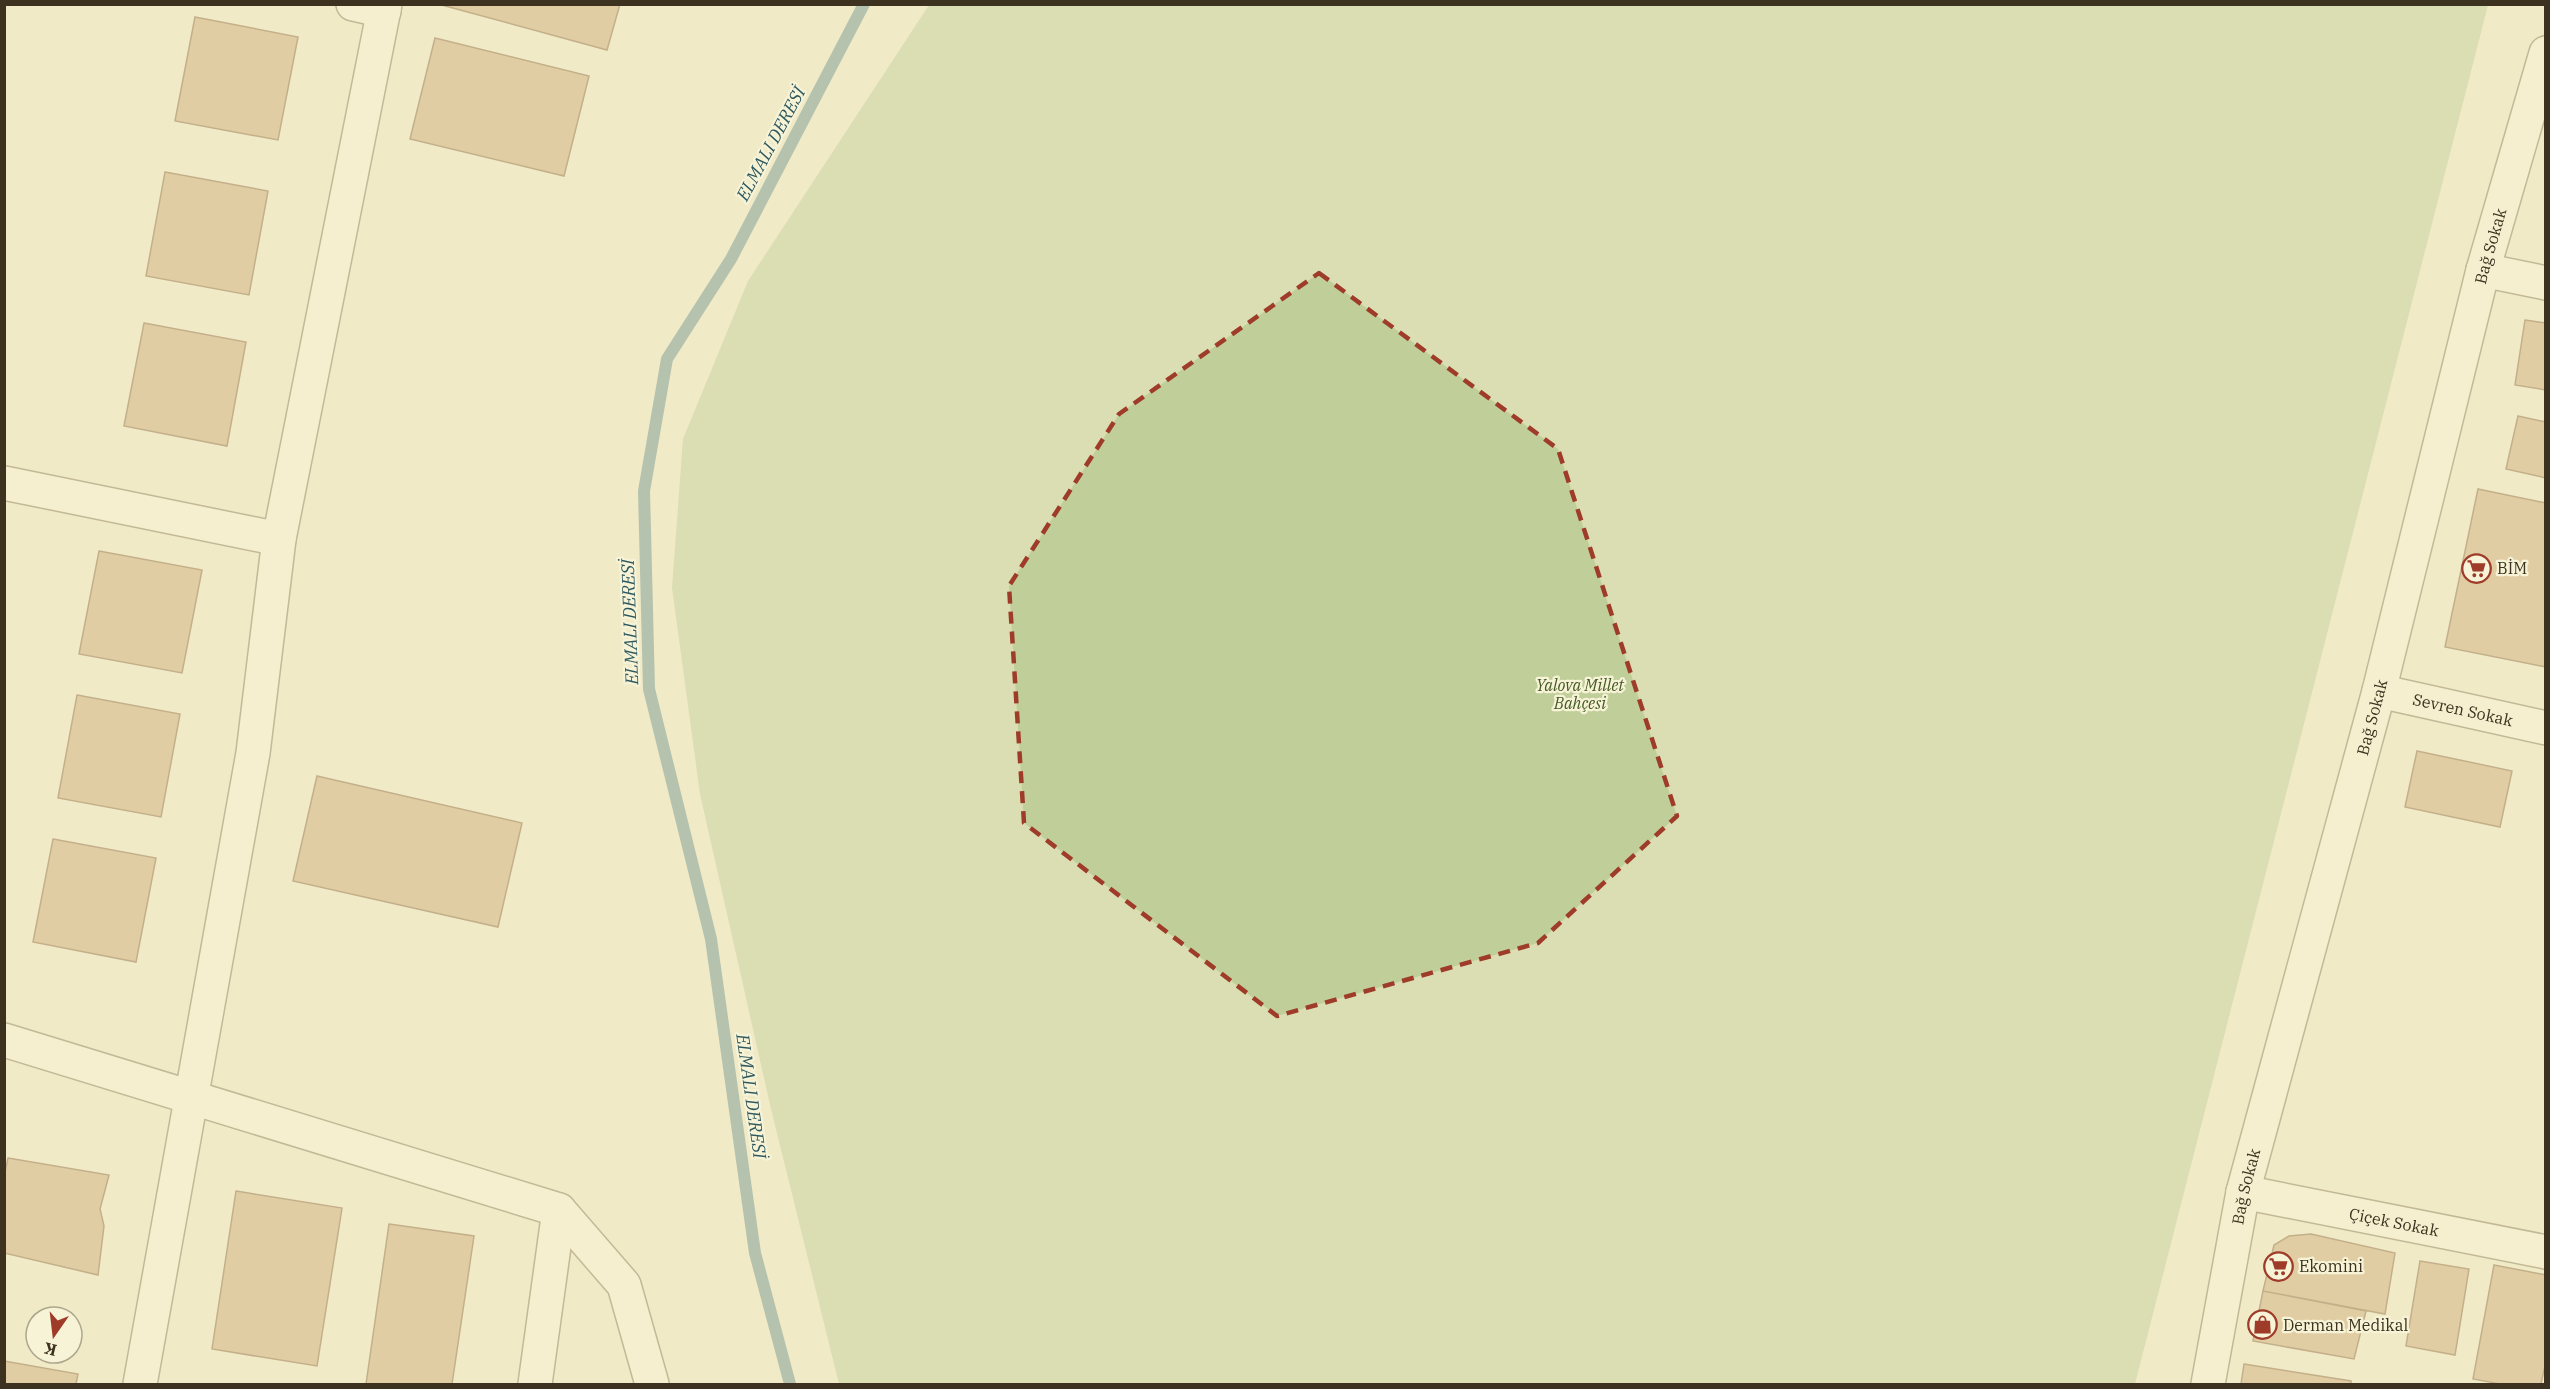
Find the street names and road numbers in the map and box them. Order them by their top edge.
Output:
street label: Bağ Sokak [2470,205,2511,286]
street label: Bağ Sokak [2352,677,2392,758]
street label: Sevren Sokak [2411,689,2516,731]
street label: Bağ Sokak [2227,1146,2265,1226]
street label: Çiçek Sokak [2347,1203,2441,1241]

